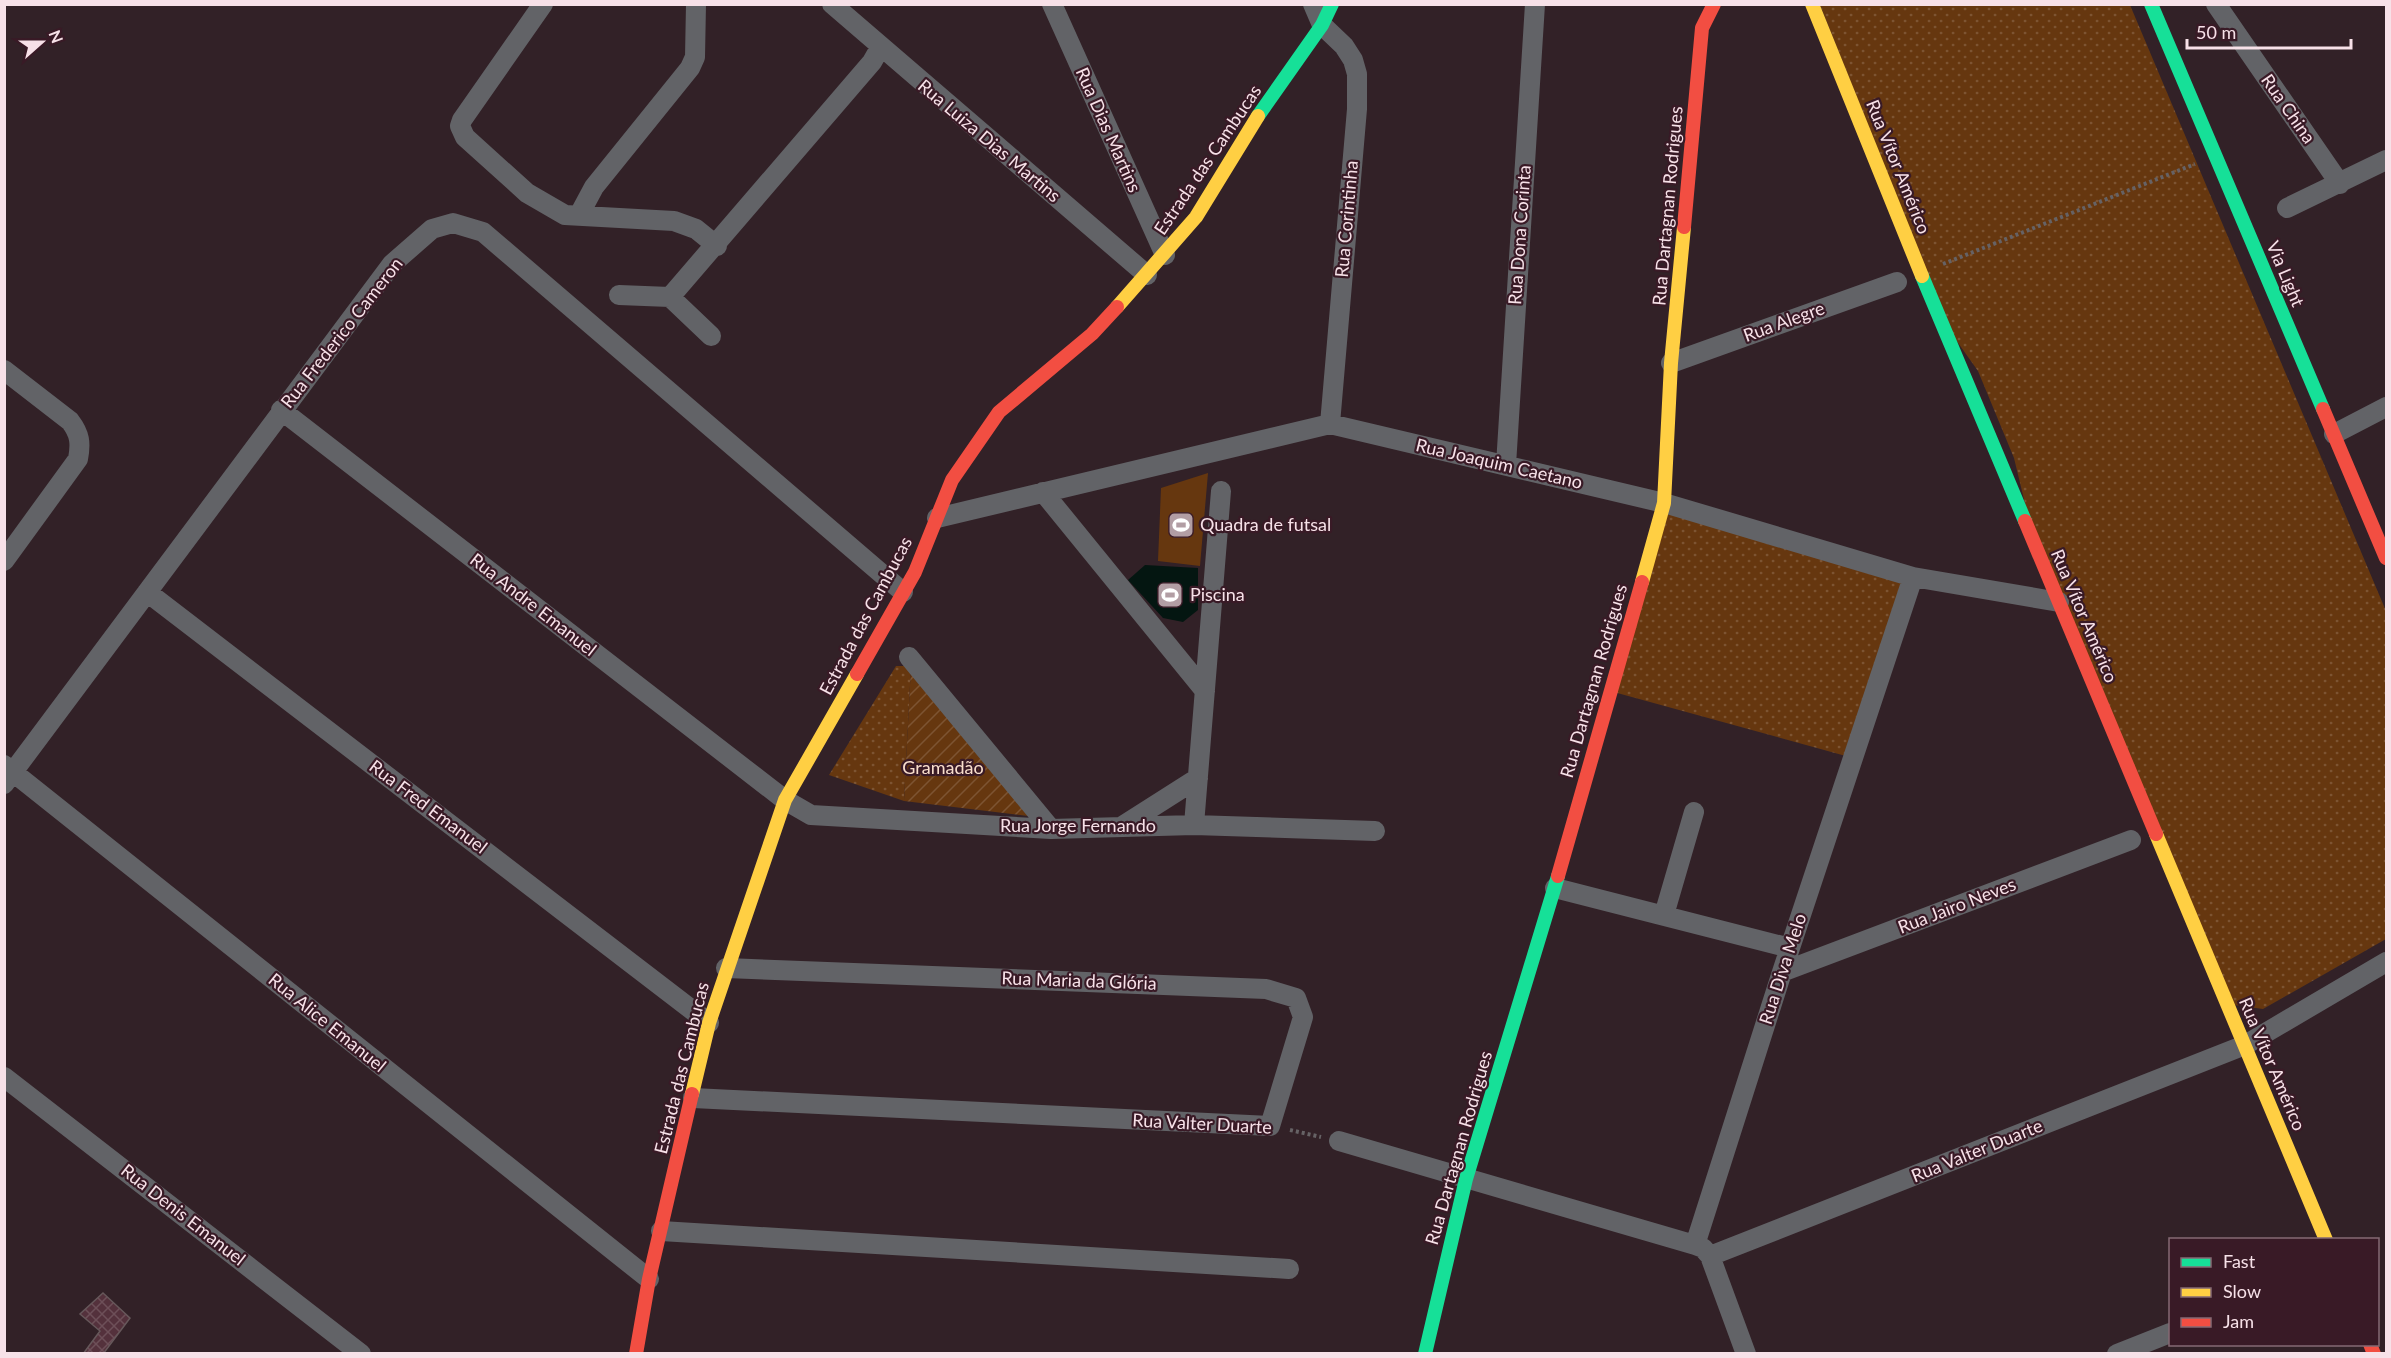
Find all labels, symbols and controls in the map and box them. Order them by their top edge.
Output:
north arrow [12,12,72,72]
scale bar [2187,12,2350,50]
text: 50 m [2196,21,2236,43]
text: N [45,27,68,46]
street label: Rua Dias Martins [1072,64,1146,196]
street label: Rua China [2257,69,2321,147]
street label: Rua Luiza Dias Martins [914,74,1066,206]
street label: Estrada das Cambucas [1149,80,1266,239]
street label: Rua Vítor Américo [1862,96,1936,237]
street label: Rua Dartagnan Rodrigues [1647,105,1687,307]
street label: Rua Corintinha [1330,159,1362,278]
street label: Rua Dona Corinta [1503,164,1535,306]
street label: Via Light [2262,237,2310,310]
street label: Rua Frederico Cameron [276,253,407,412]
street label: Rua Alegre [1740,296,1827,346]
street label: Rua Joaquim Caetano [1414,433,1585,493]
sports icon: Quadra de futsal [1166,510,1196,540]
place label: Quadra de futsal [1200,513,1331,535]
street label: Estrada das Cambucas [814,532,916,698]
street label: Rua Vítor Américo [2047,546,2123,686]
street label: Rua Andre Emanuel [466,548,601,660]
sports icon: Piscina [1155,580,1185,610]
street label: Rua Dartagnan Rodrigues [1555,581,1631,780]
place label: Piscina [1190,583,1245,605]
street label: Rua Fred Emanuel [365,755,492,858]
park label: Gramadão [902,756,984,778]
street label: Rua Jorge Fernando [1000,814,1156,836]
street label: Rua Jairo Neves [1895,872,2019,938]
street label: Rua Diva Melo [1754,910,1810,1027]
street label: Rua Maria da Glória [1001,966,1157,994]
street label: Rua Alice Emanuel [264,968,391,1076]
street label: Estrada das Cambucas [649,979,713,1156]
street label: Rua Vítor Américo [2235,994,2311,1134]
street label: Rua Dartagnan Rodrigues [1420,1048,1496,1247]
street label: Rua Valter Duarte [1132,1108,1272,1138]
street label: Rua Valter Duarte [1908,1114,2045,1186]
street label: Rua Denis Emanuel [117,1159,250,1270]
legend [2169,1238,2379,1346]
text: Fast [2223,1250,2256,1272]
text: Slow [2223,1280,2261,1302]
text: Jam [2223,1310,2254,1332]

